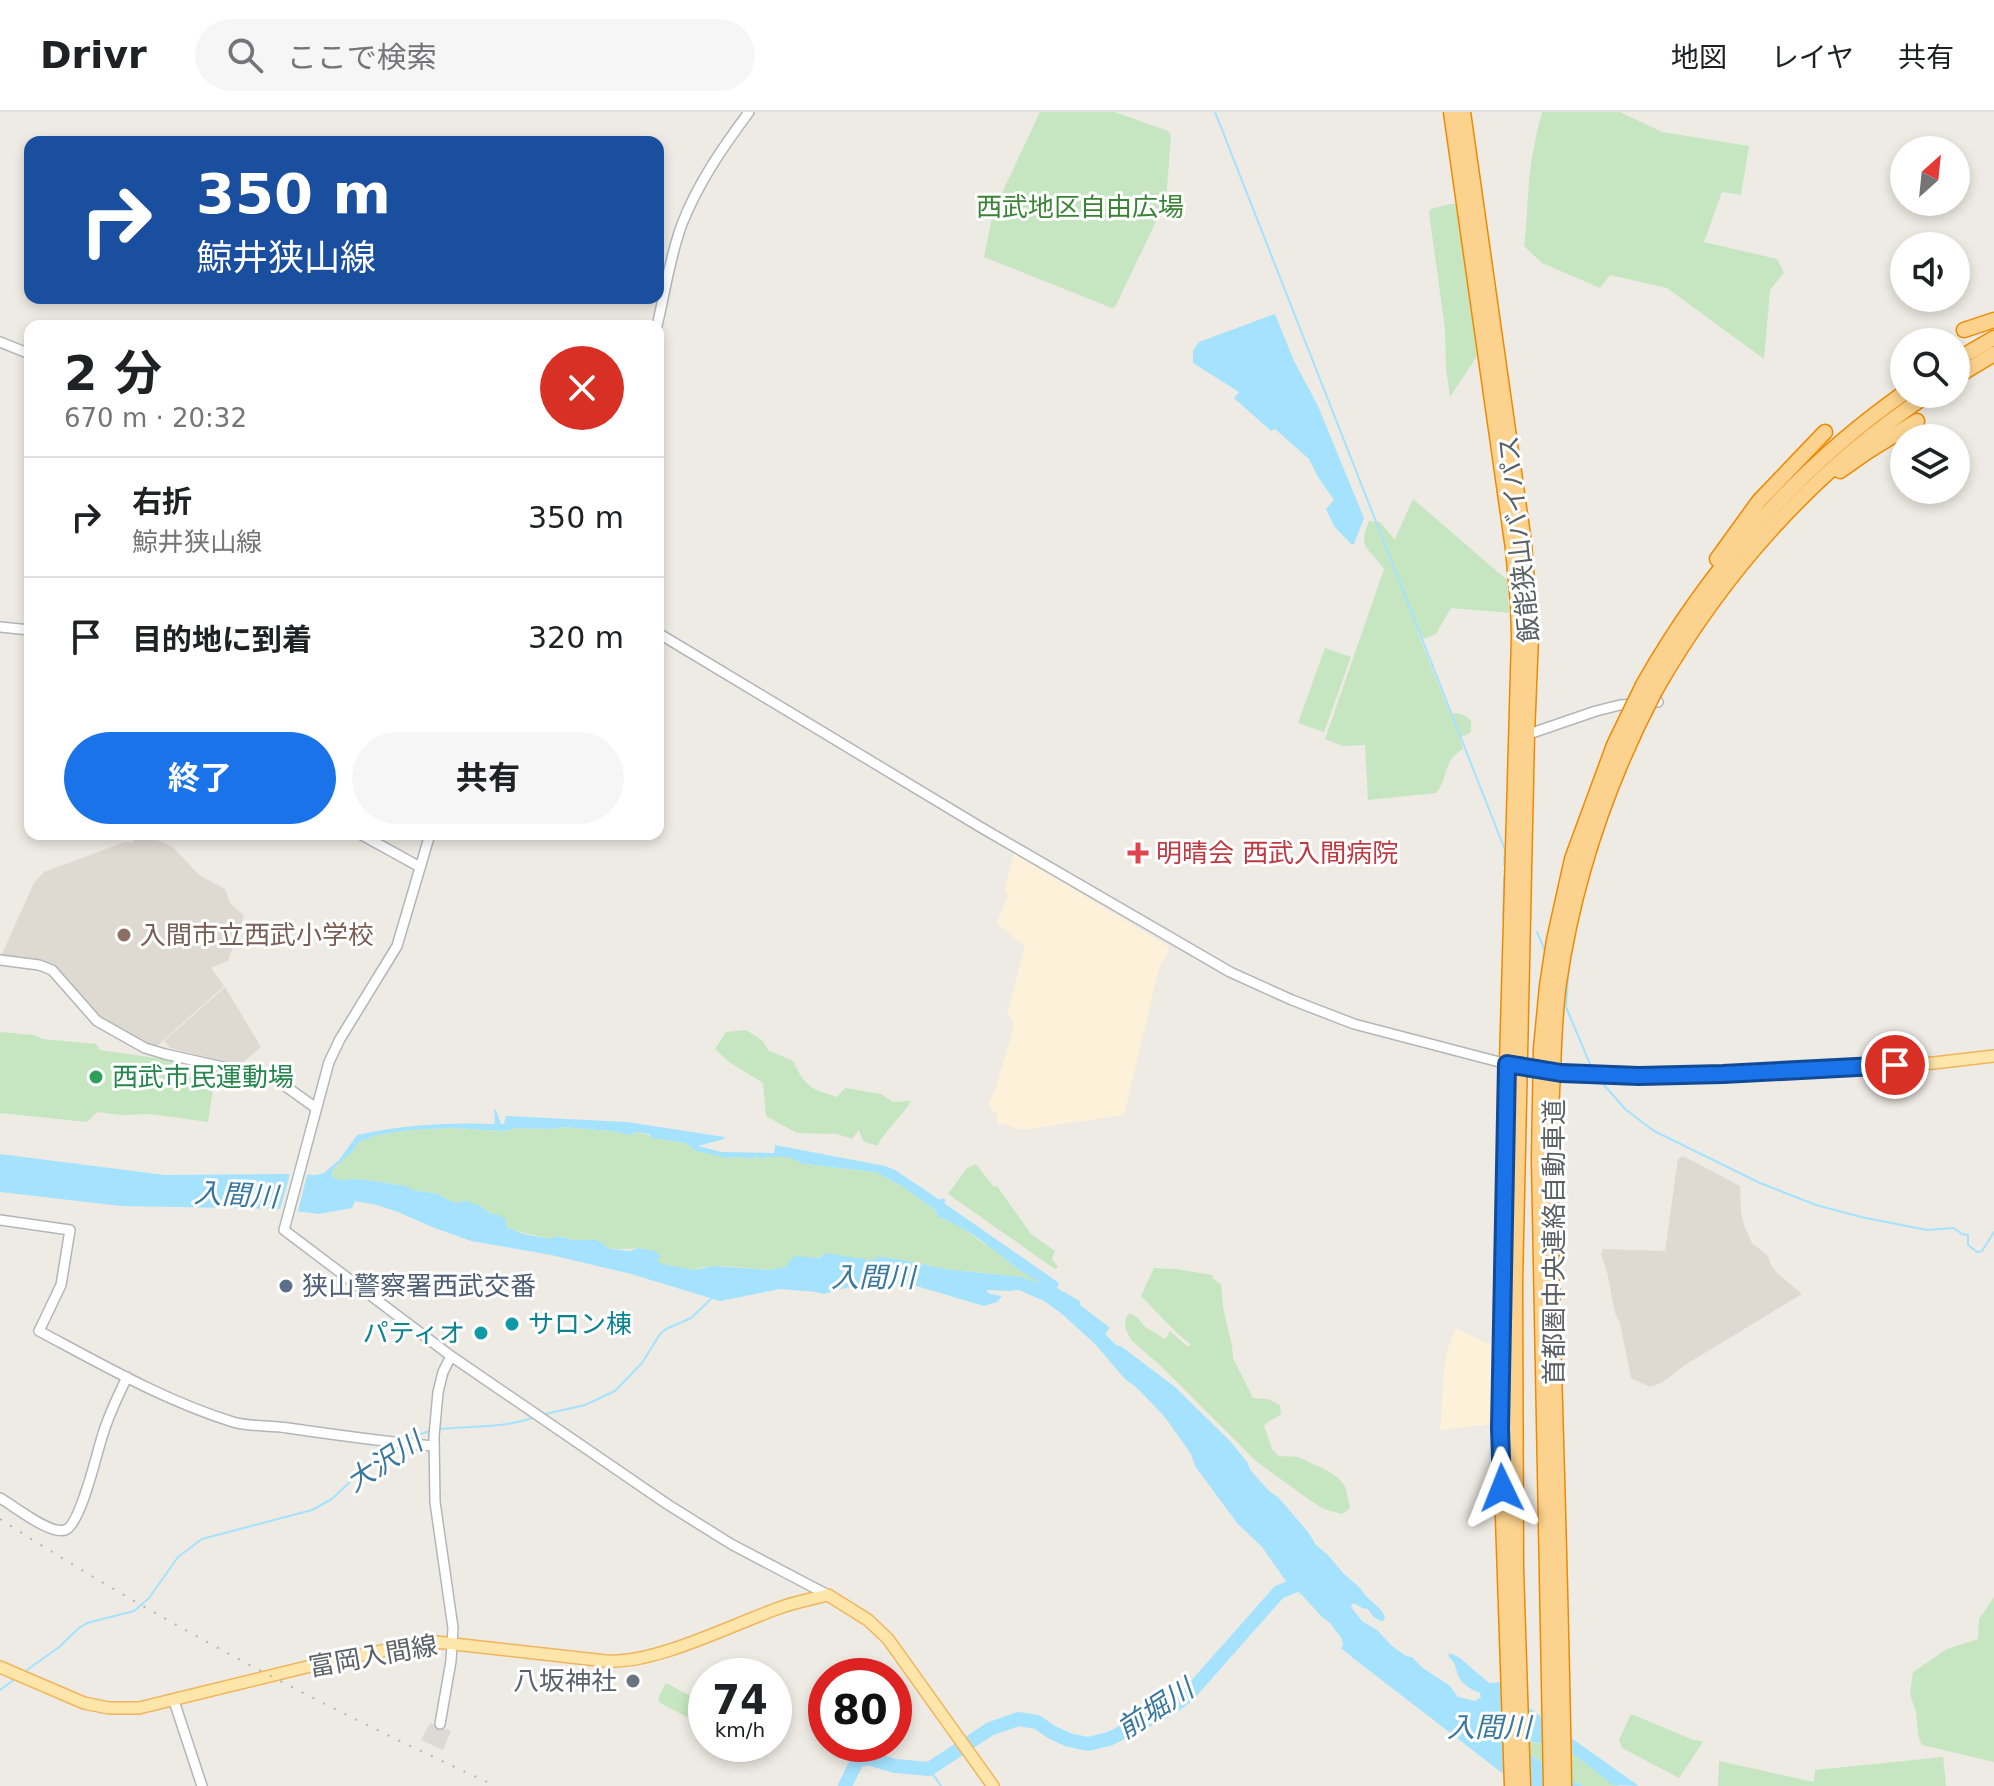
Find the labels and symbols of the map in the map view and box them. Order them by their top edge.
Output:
north arrow [1890,136,1970,216]
park label: 西武地区自由広場 [976,192,1184,222]
street label: 飯能狭山バイパス [1493,434,1545,644]
place label: 明晴会 西武入間病院 [1156,838,1398,868]
marker: 明晴会 西武入間病院 [1127,842,1149,864]
place label: 入間市立西武小学校 [140,920,374,950]
marker: 入間市立西武小学校 [115,926,133,944]
pin [1861,1031,1929,1099]
place label: 西武市民運動場 [112,1062,294,1092]
marker: 西武市民運動場 [87,1068,105,1086]
street label: 首都圏中央連絡自動車道 [1539,1099,1569,1385]
water label: 入間川 [193,1176,282,1214]
water label: 入間川 [831,1261,918,1294]
place label: 狭山警察署西武交番 [302,1271,536,1301]
marker: 狭山警察署西武交番 [277,1277,295,1295]
place label: サロン棟 [528,1309,632,1339]
marker: サロン棟 [503,1315,521,1333]
place label: パティオ [363,1318,465,1348]
marker: パティオ [472,1324,490,1342]
water label: 大沢川 [340,1424,431,1499]
position arrow [1460,1446,1544,1530]
street label: 富岡入間線 [306,1630,440,1682]
speed limit sign: 80 [808,1658,912,1762]
place label: 八坂神社 [513,1666,617,1696]
water label: 前堀川 [1111,1671,1202,1746]
marker: 八坂神社 [624,1672,642,1690]
water label: 入間川 [1447,1711,1534,1744]

